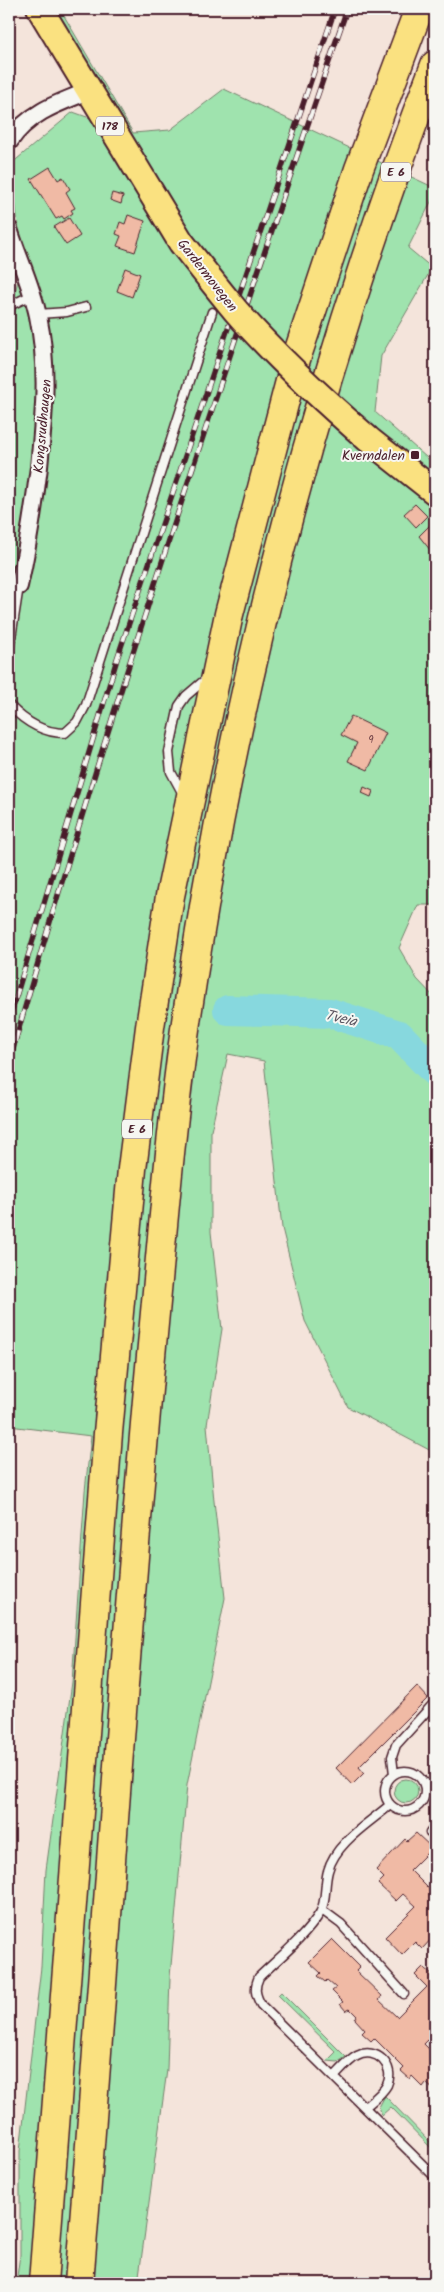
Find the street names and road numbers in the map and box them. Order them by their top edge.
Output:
road number: 178 [96,116,124,136]
road number: E 6 [381,162,411,182]
street label: Gardermovegen [172,234,243,317]
street label: Kongsrudhaugen [28,378,58,474]
road number: E 6 [122,1120,152,1138]

